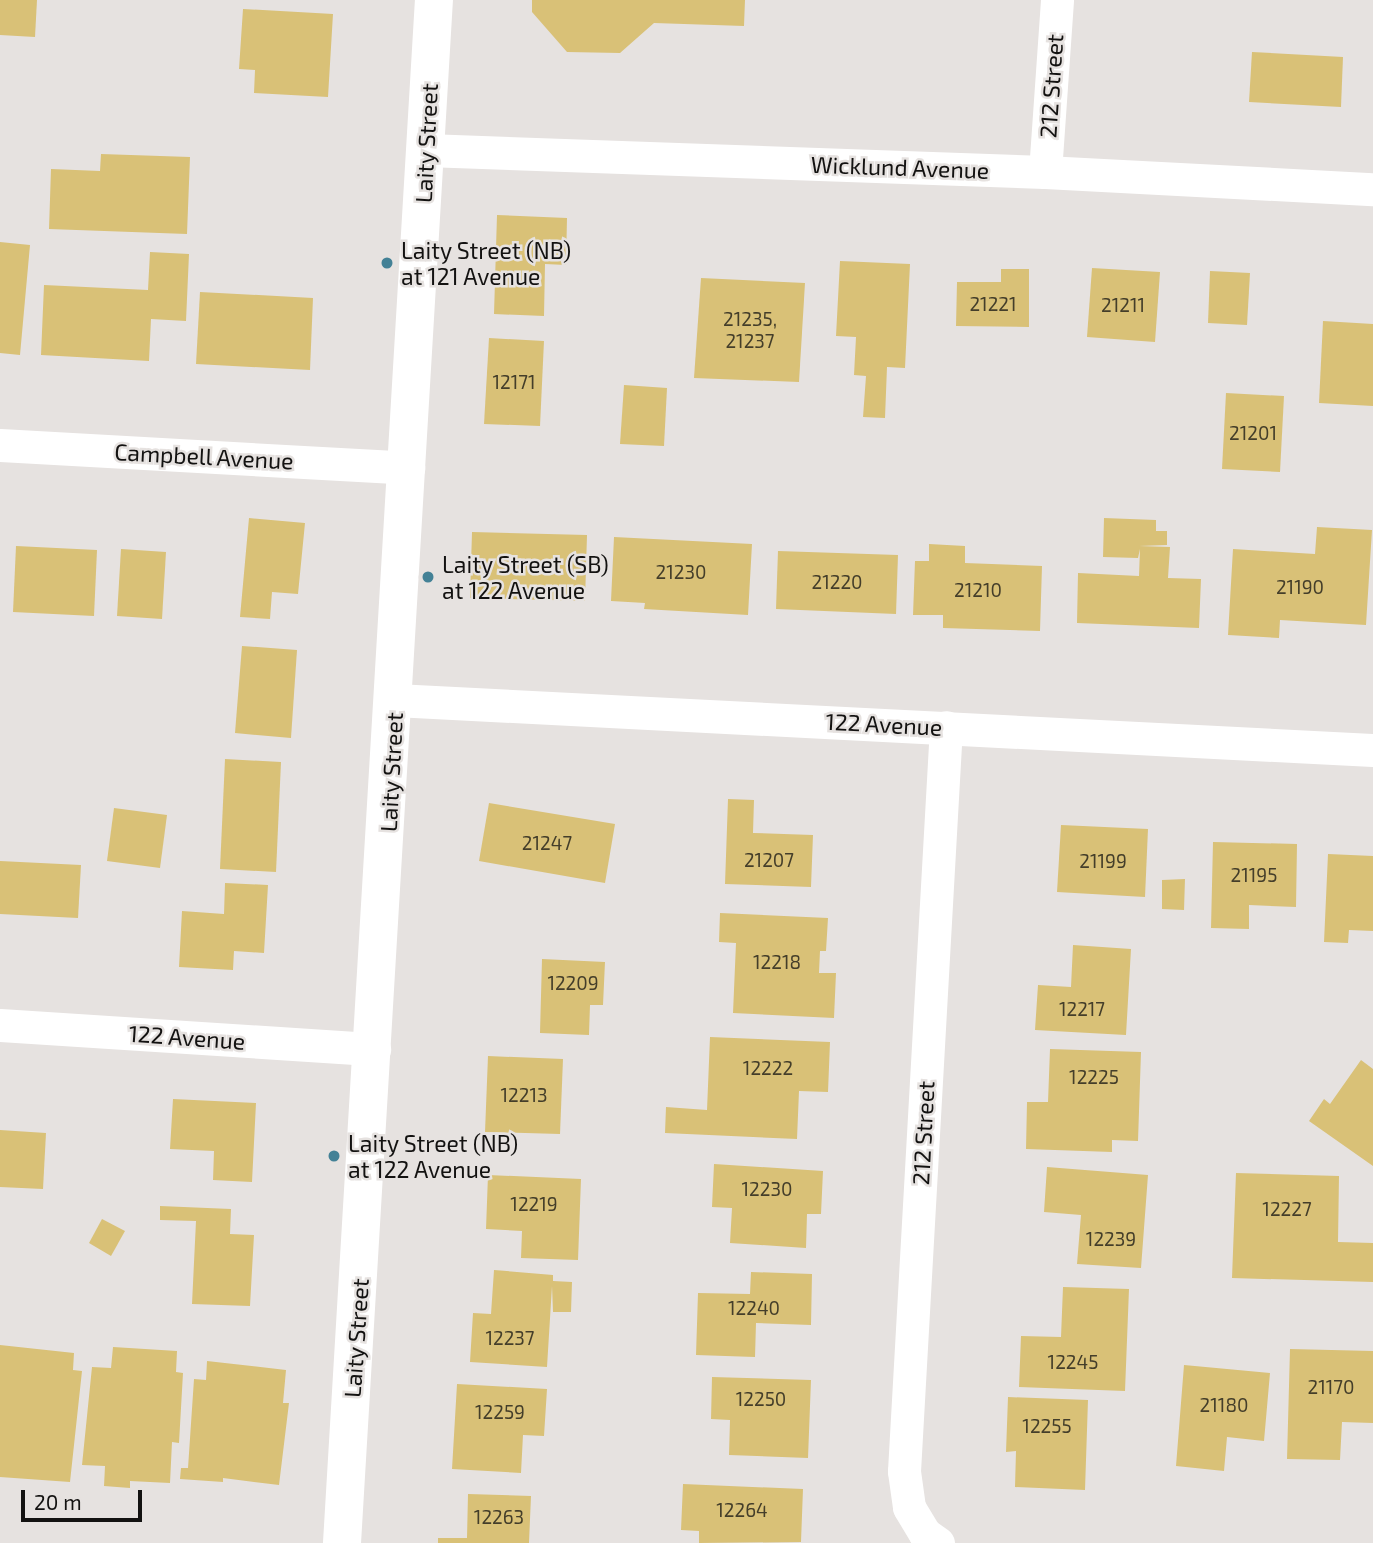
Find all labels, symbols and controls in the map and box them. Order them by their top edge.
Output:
street label: 212 Street [1034,33,1068,139]
street label: Laity Street [409,82,443,204]
street label: Wicklund Avenue [810,150,990,184]
place label: Laity Street (NB) at 121 Avenue [401,236,572,290]
marker: Laity Street (NB) at 121 Avenue [379,255,395,271]
house number: 21221 [969,293,1017,315]
house number: 21211 [1101,294,1145,316]
house number: 21235, 21237 [723,308,777,352]
house number: 12171 [492,371,536,393]
house number: 21201 [1229,422,1277,444]
street label: Campbell Avenue [113,437,295,475]
place label: Laity Street (SB) at 122 Avenue [442,550,609,604]
house number: 21230 [656,561,706,583]
marker: Laity Street (SB) at 122 Avenue [420,569,436,585]
house number: 21220 [811,571,863,593]
house number: 21190 [1276,576,1324,598]
house number: 21210 [954,579,1002,601]
street label: 122 Avenue [825,707,943,741]
street label: Laity Street [374,711,408,833]
house number: 21247 [522,832,572,854]
house number: 21207 [744,849,794,871]
house number: 21199 [1079,850,1127,872]
house number: 21195 [1231,864,1277,886]
house number: 12218 [753,951,801,973]
house number: 12209 [547,972,599,994]
house number: 12217 [1059,998,1105,1020]
street label: 122 Avenue [128,1019,246,1055]
house number: 12222 [743,1057,793,1079]
house number: 12225 [1069,1066,1119,1088]
street label: 212 Street [906,1080,940,1186]
house number: 12213 [500,1084,548,1106]
place label: Laity Street (NB) at 122 Avenue [348,1129,519,1183]
marker: Laity Street (NB) at 122 Avenue [326,1148,342,1164]
house number: 12230 [742,1178,792,1200]
house number: 12219 [510,1193,558,1215]
house number: 12227 [1262,1198,1312,1220]
house number: 12239 [1086,1228,1136,1250]
street label: Laity Street [338,1277,374,1399]
house number: 12240 [728,1297,780,1319]
house number: 12237 [485,1327,535,1349]
house number: 12245 [1048,1351,1098,1373]
house number: 21170 [1308,1376,1354,1398]
house number: 12250 [736,1388,786,1410]
house number: 21180 [1200,1394,1248,1416]
house number: 12259 [475,1401,525,1423]
house number: 12255 [1022,1415,1072,1437]
scale bar [24,1476,145,1520]
text: 20 m [34,1489,82,1514]
house number: 12264 [716,1499,768,1521]
house number: 12263 [474,1506,524,1528]

